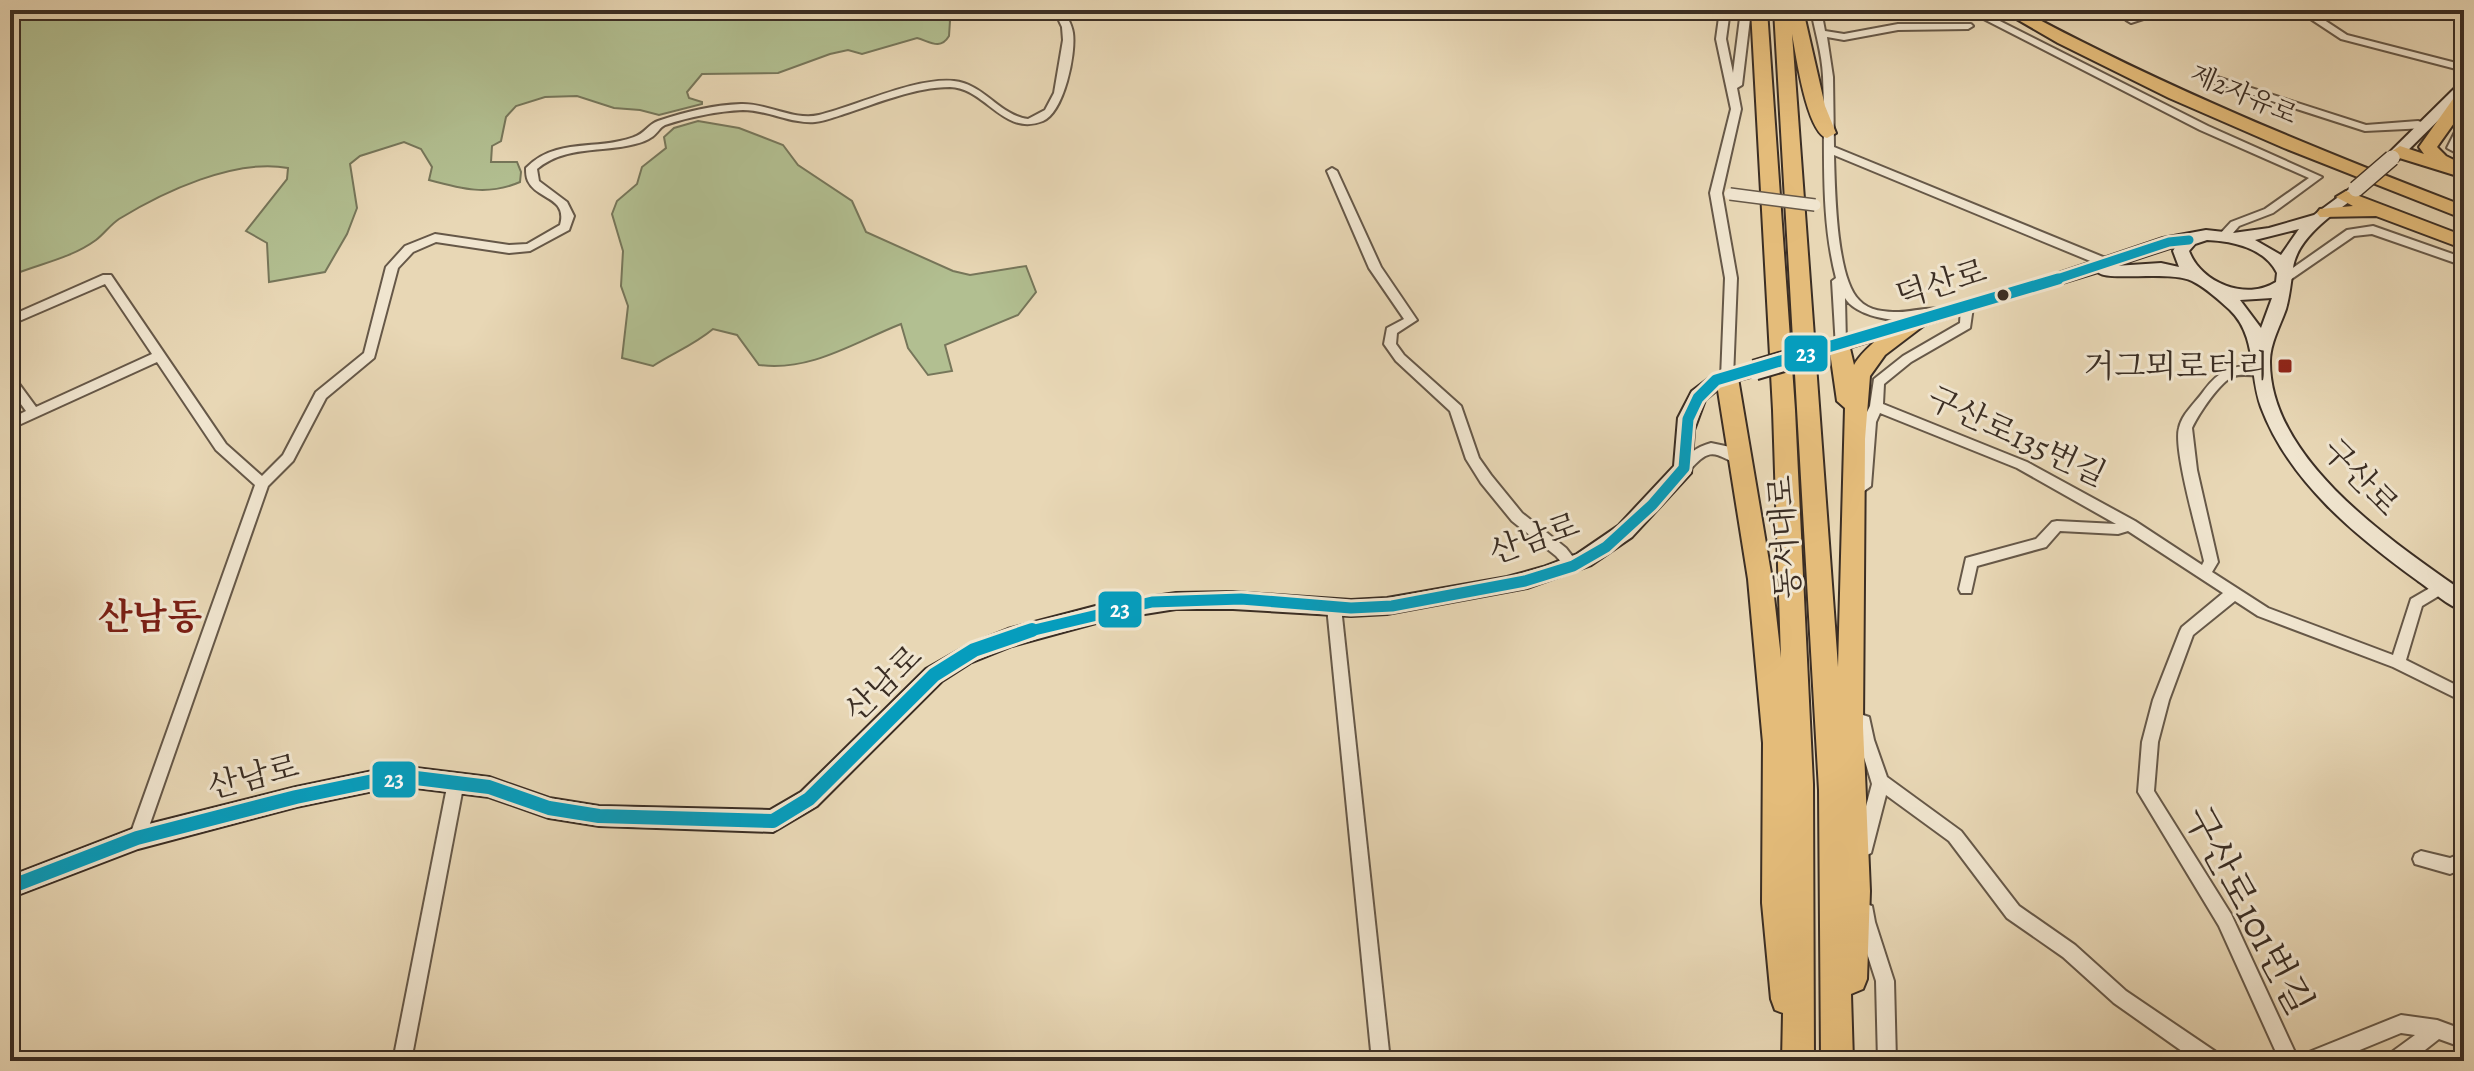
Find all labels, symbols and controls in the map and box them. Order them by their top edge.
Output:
street label: 제2자유로 [2185,56,2303,133]
street label: 덕산로 [1890,248,1992,318]
unlabelled marker [1995,287,2011,303]
line badge: 23 [1783,334,1829,373]
text: 23 [1796,339,1816,369]
place label: 거그뫼로터리 [2084,344,2269,388]
marker: 거그뫼로터리 [2276,357,2294,375]
street label: 구산로135번길 [1920,375,2114,497]
street label: 구산로 [2313,428,2409,526]
street label: 동서대로 [1758,474,1810,600]
street label: 산남로 [1483,502,1585,574]
line badge: 23 [1097,590,1143,629]
district label: 산남동 [98,592,202,641]
text: 23 [1110,595,1130,625]
street label: 산남로 [834,635,932,731]
street label: 산남로 [203,743,303,809]
line badge: 23 [371,760,417,799]
text: 23 [384,765,404,795]
street label: 구산로101번길 [2172,796,2326,1024]

